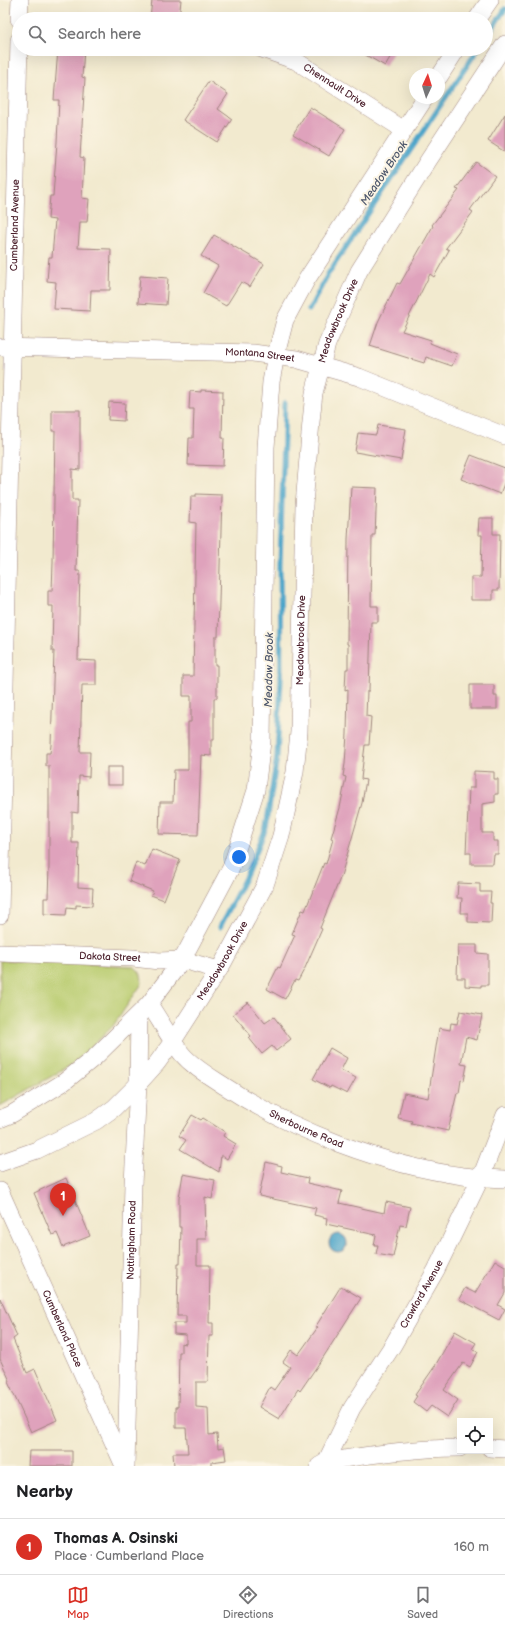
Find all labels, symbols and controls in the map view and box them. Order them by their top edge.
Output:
search box [12,12,493,56]
icon: search [26,23,48,45]
text: Search here [58,25,141,44]
street label: Chennault Drive [301,61,369,110]
north arrow [409,68,445,104]
water label: Meadow Brook [358,138,411,208]
street label: Cumberland Avenue [8,179,22,271]
street label: Meadowbrook Drive [316,277,361,364]
street label: Montana Street [225,346,295,365]
street label: Meadowbrook Drive [294,595,308,685]
water label: Meadow Brook [262,632,276,708]
your location [229,847,249,867]
street label: Meadowbrook Drive [195,919,250,1003]
street label: Dakota Street [79,950,141,965]
street label: Sherbourne Road [267,1107,345,1151]
pin: 1 [50,1183,76,1216]
street label: Nottingham Road [125,1200,139,1280]
street label: Crawford Avenue [398,1258,446,1331]
street label: Cumberland Place [39,1288,85,1369]
map controls [457,1418,493,1454]
button: locate [457,1418,493,1454]
text: Nearby [16,1482,73,1502]
text: Thomas A. Osinski [54,1529,178,1548]
text: 1 [26,1539,32,1555]
text: 160 m [454,1539,489,1555]
text: Place · Cumberland Place [54,1548,204,1564]
tab: Map [67,1584,89,1621]
tab: Directions [223,1584,273,1621]
tab: Saved [407,1584,438,1621]

